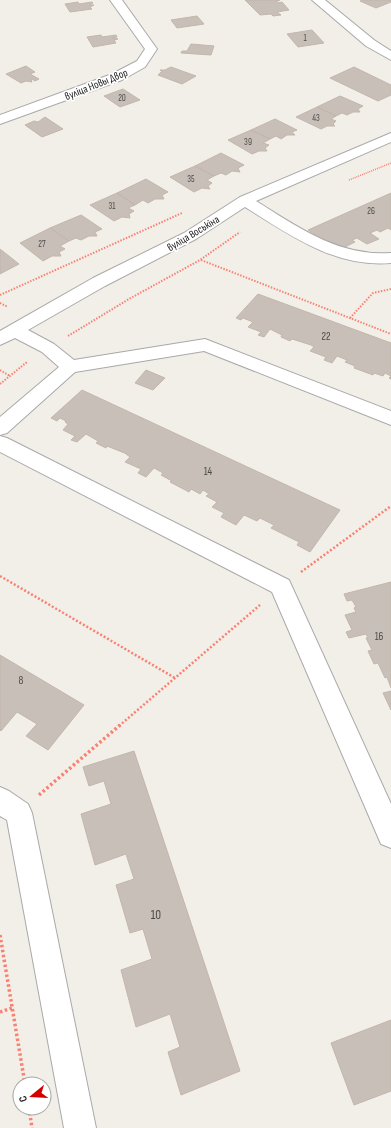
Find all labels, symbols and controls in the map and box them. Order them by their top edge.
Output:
house number: 1 [303,33,307,44]
street label: вуліца Новы Двор [63,66,130,103]
house number: 20 [118,93,126,104]
house number: 43 [312,113,320,124]
house number: 39 [244,137,252,148]
house number: 35 [187,174,195,185]
house number: 31 [109,201,116,212]
house number: 26 [367,206,375,217]
street label: вуліца Воськіна [165,213,222,254]
house number: 27 [38,239,46,250]
house number: 22 [321,330,331,343]
house number: 14 [204,465,213,478]
house number: 16 [375,630,384,643]
house number: 8 [19,674,24,687]
house number: 10 [151,907,161,923]
north arrow [12,1076,52,1116]
text: С [16,1094,30,1104]

